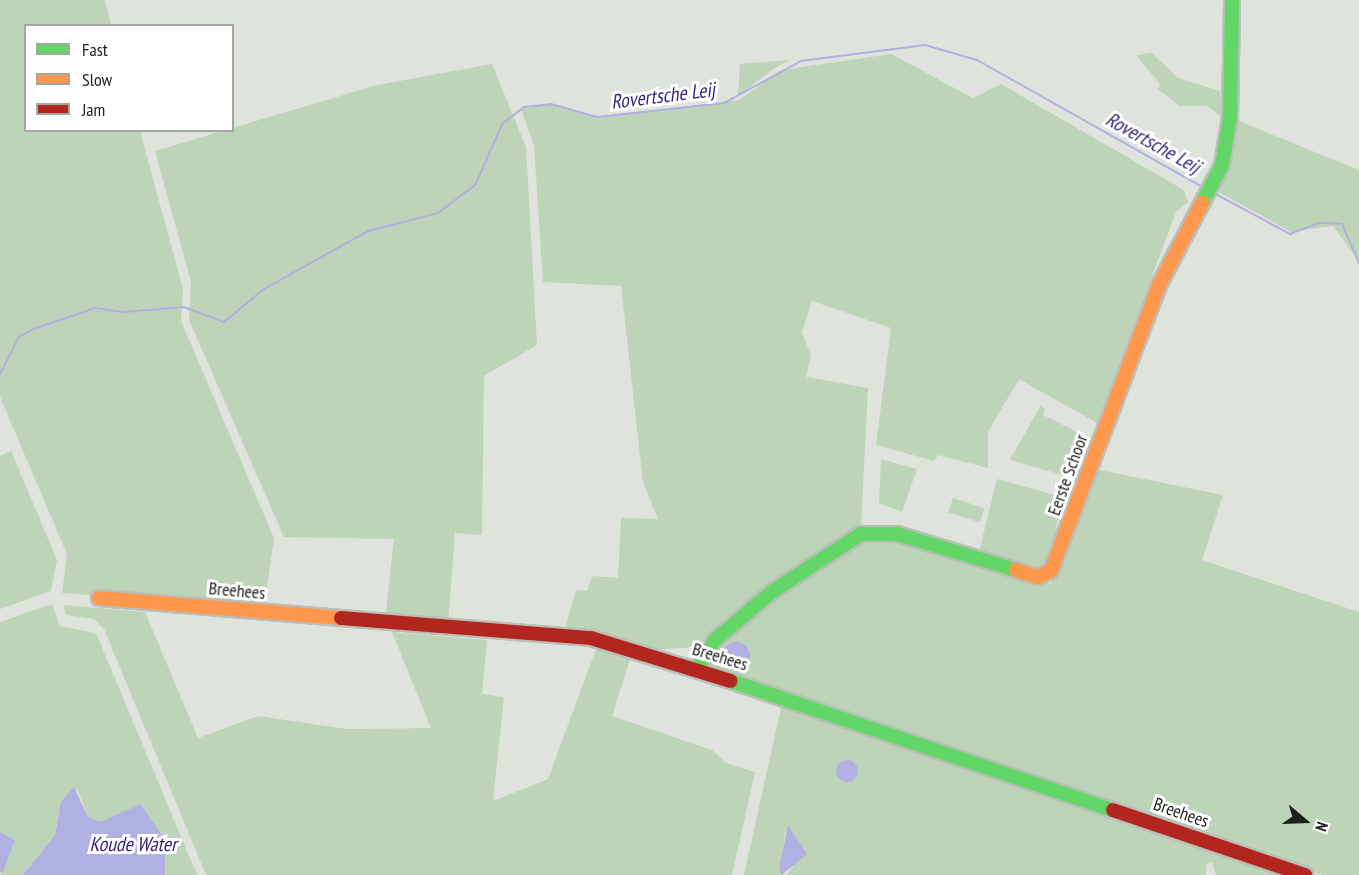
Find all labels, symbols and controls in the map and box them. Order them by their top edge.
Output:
legend [24,24,234,132]
text: Fast [82,38,108,61]
text: Slow [82,68,112,91]
water label: Rovertsche Leij [610,78,716,114]
text: Jam [82,98,105,121]
water label: Rovertsche Leij [1102,107,1204,179]
street label: Eerste Schoor [1043,431,1093,519]
street label: Breehees [208,578,266,604]
street label: Breehees [690,638,750,676]
north arrow [1275,791,1335,851]
street label: Breehees [1151,794,1211,832]
text: N [1311,820,1333,834]
water label: Koude Water [89,832,177,856]

